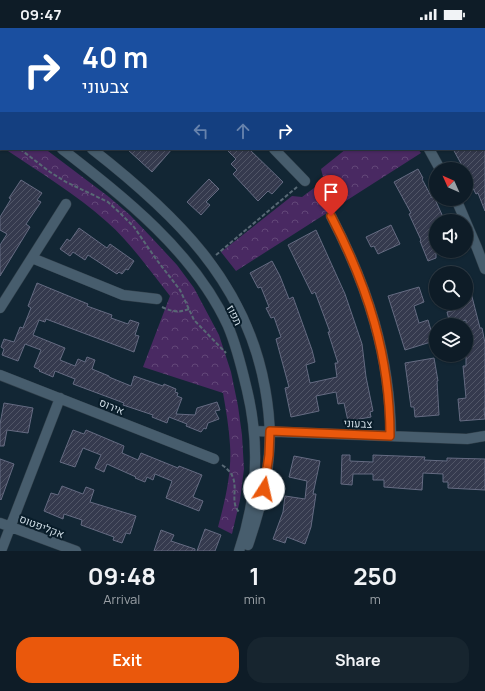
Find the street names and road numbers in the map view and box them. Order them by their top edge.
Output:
street label: תפוז [224,302,246,328]
street label: אירוס [97,394,127,418]
street label: צבעוני [343,415,373,431]
street label: אקליפטוס [17,511,67,541]

